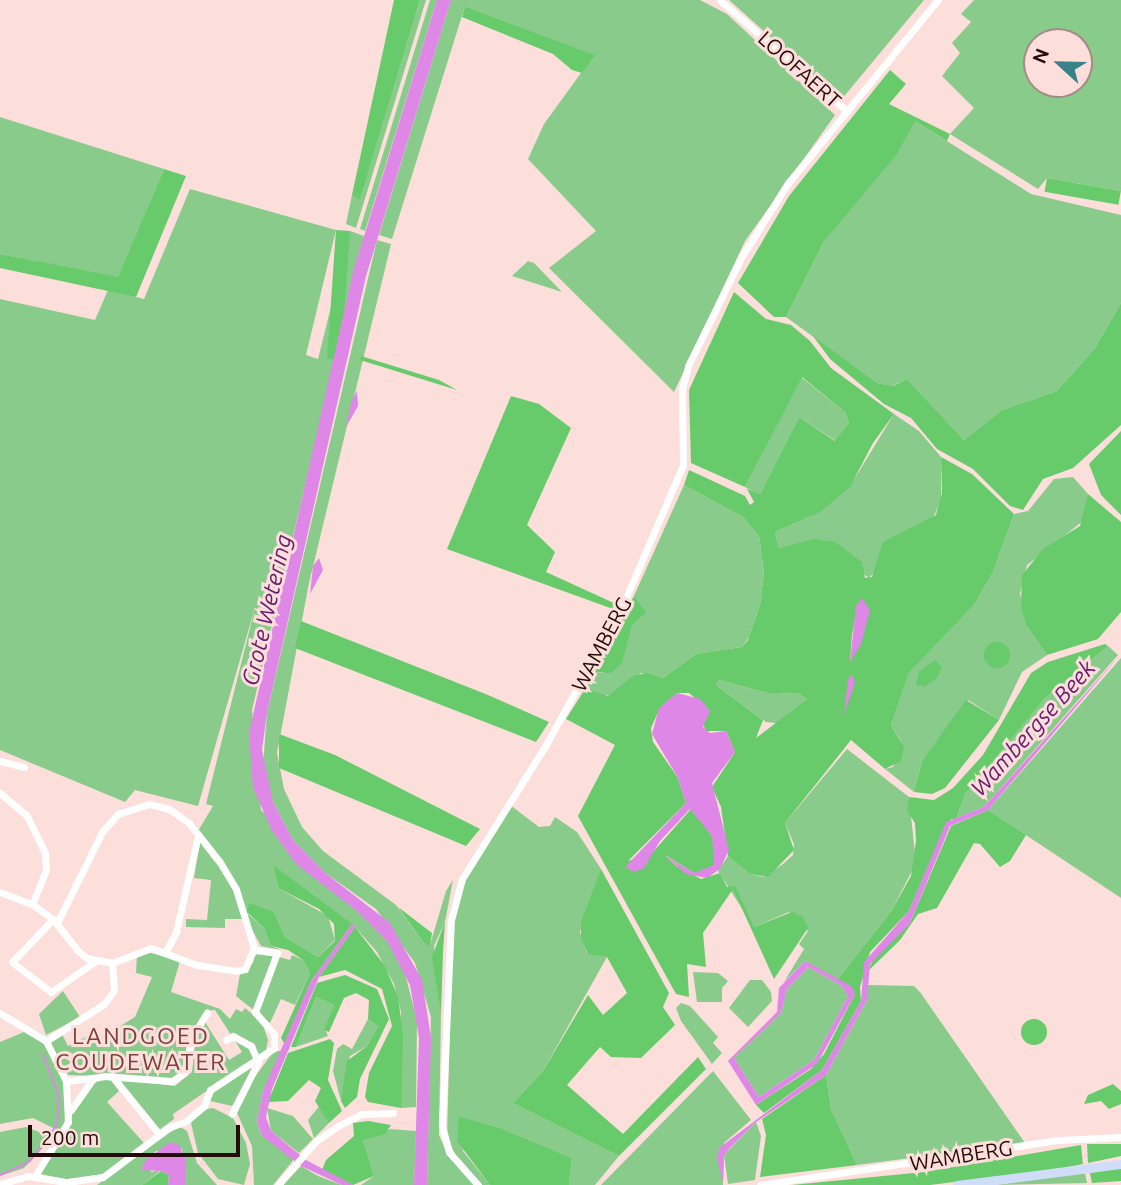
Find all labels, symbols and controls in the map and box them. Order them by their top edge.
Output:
street label: LOOFAERT [753,25,847,113]
north arrow [1023,28,1093,98]
text: N [1028,45,1053,67]
water label: Grote Wetering [236,532,298,688]
street label: WAMBERG [566,593,636,695]
water label: Wambergse Beek [965,655,1101,801]
district label: LANDGOED COUDEWATER [57,1022,225,1076]
scale bar [32,1112,243,1156]
text: 200 m [41,1125,99,1149]
street label: WAMBERG [908,1134,1014,1176]

